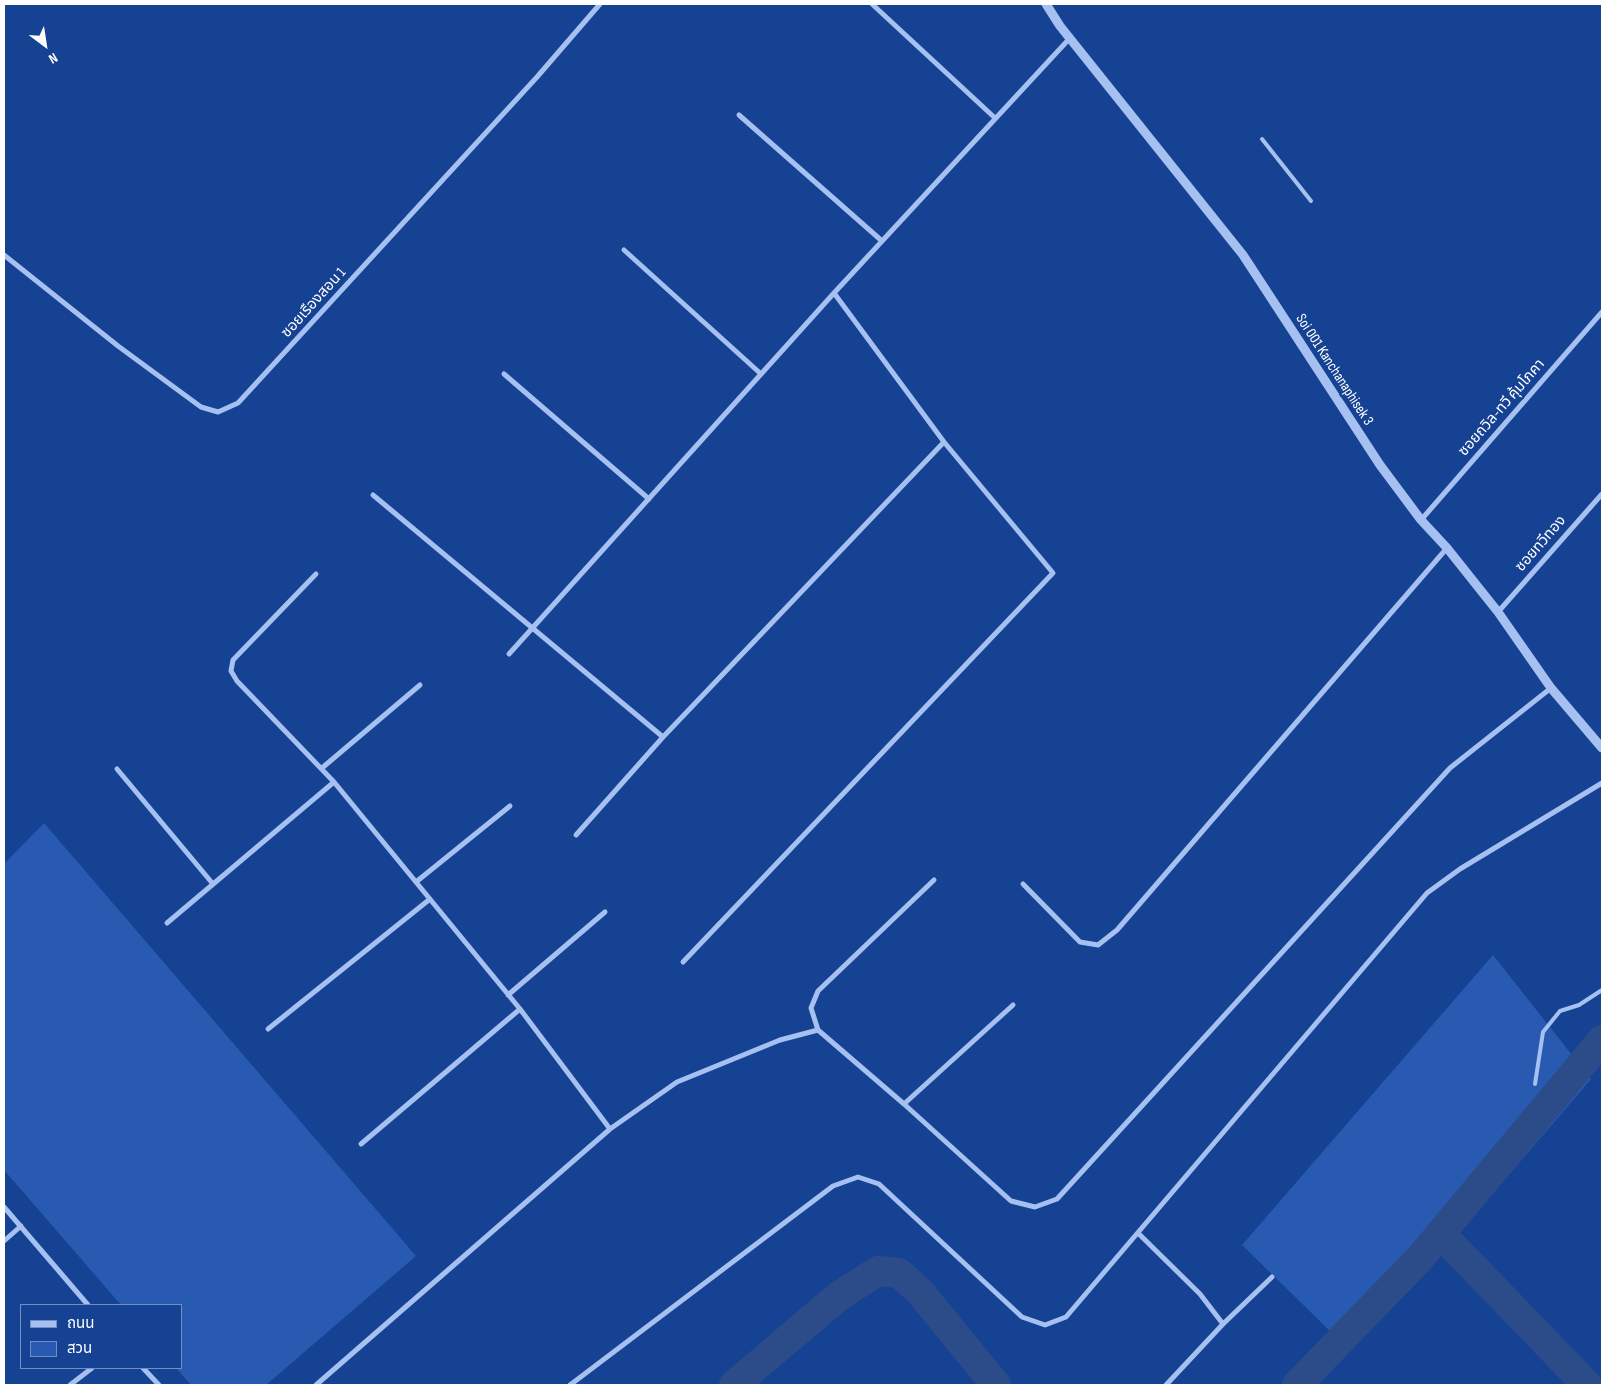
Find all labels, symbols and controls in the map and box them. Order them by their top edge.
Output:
north arrow [20,20,70,70]
text: N [45,49,61,67]
street label: ซอยเรืองสอน 1 [278,264,350,342]
street label: Soi 001 Kanchanaphisek 3 [1291,311,1377,429]
street label: ซอยถวิล-ทวี คุ้มโภคา [1455,356,1549,460]
street label: ซอยทวีทอง [1512,512,1570,576]
legend [20,1304,182,1369]
text: ถนน [67,1314,94,1333]
text: สวน [67,1339,92,1358]

